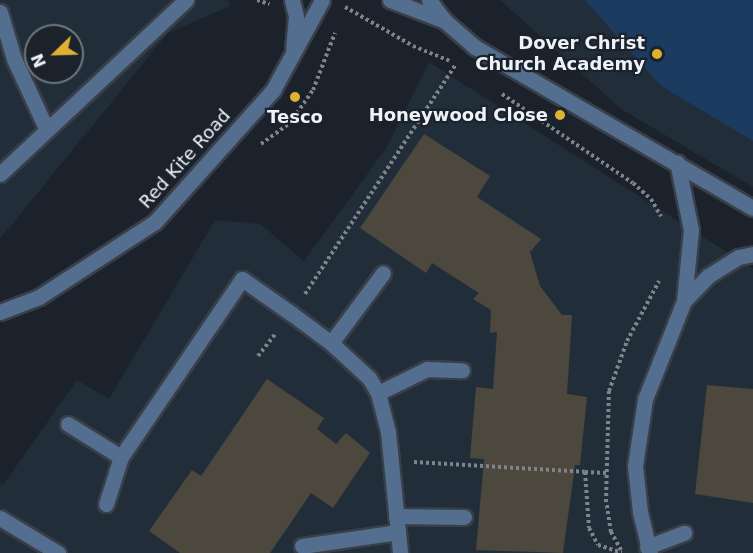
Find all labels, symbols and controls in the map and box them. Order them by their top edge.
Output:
north arrow [24,24,84,84]
place label: Dover Christ Church Academy [475,33,645,76]
marker: Dover Christ Church Academy [650,47,664,61]
text: N [27,51,50,70]
marker: Tesco [288,90,302,104]
place label: Honeywood Close [369,104,548,126]
street label: Red Kite Road [135,105,235,213]
place label: Tesco [267,106,323,128]
marker: Honeywood Close [553,108,567,122]

